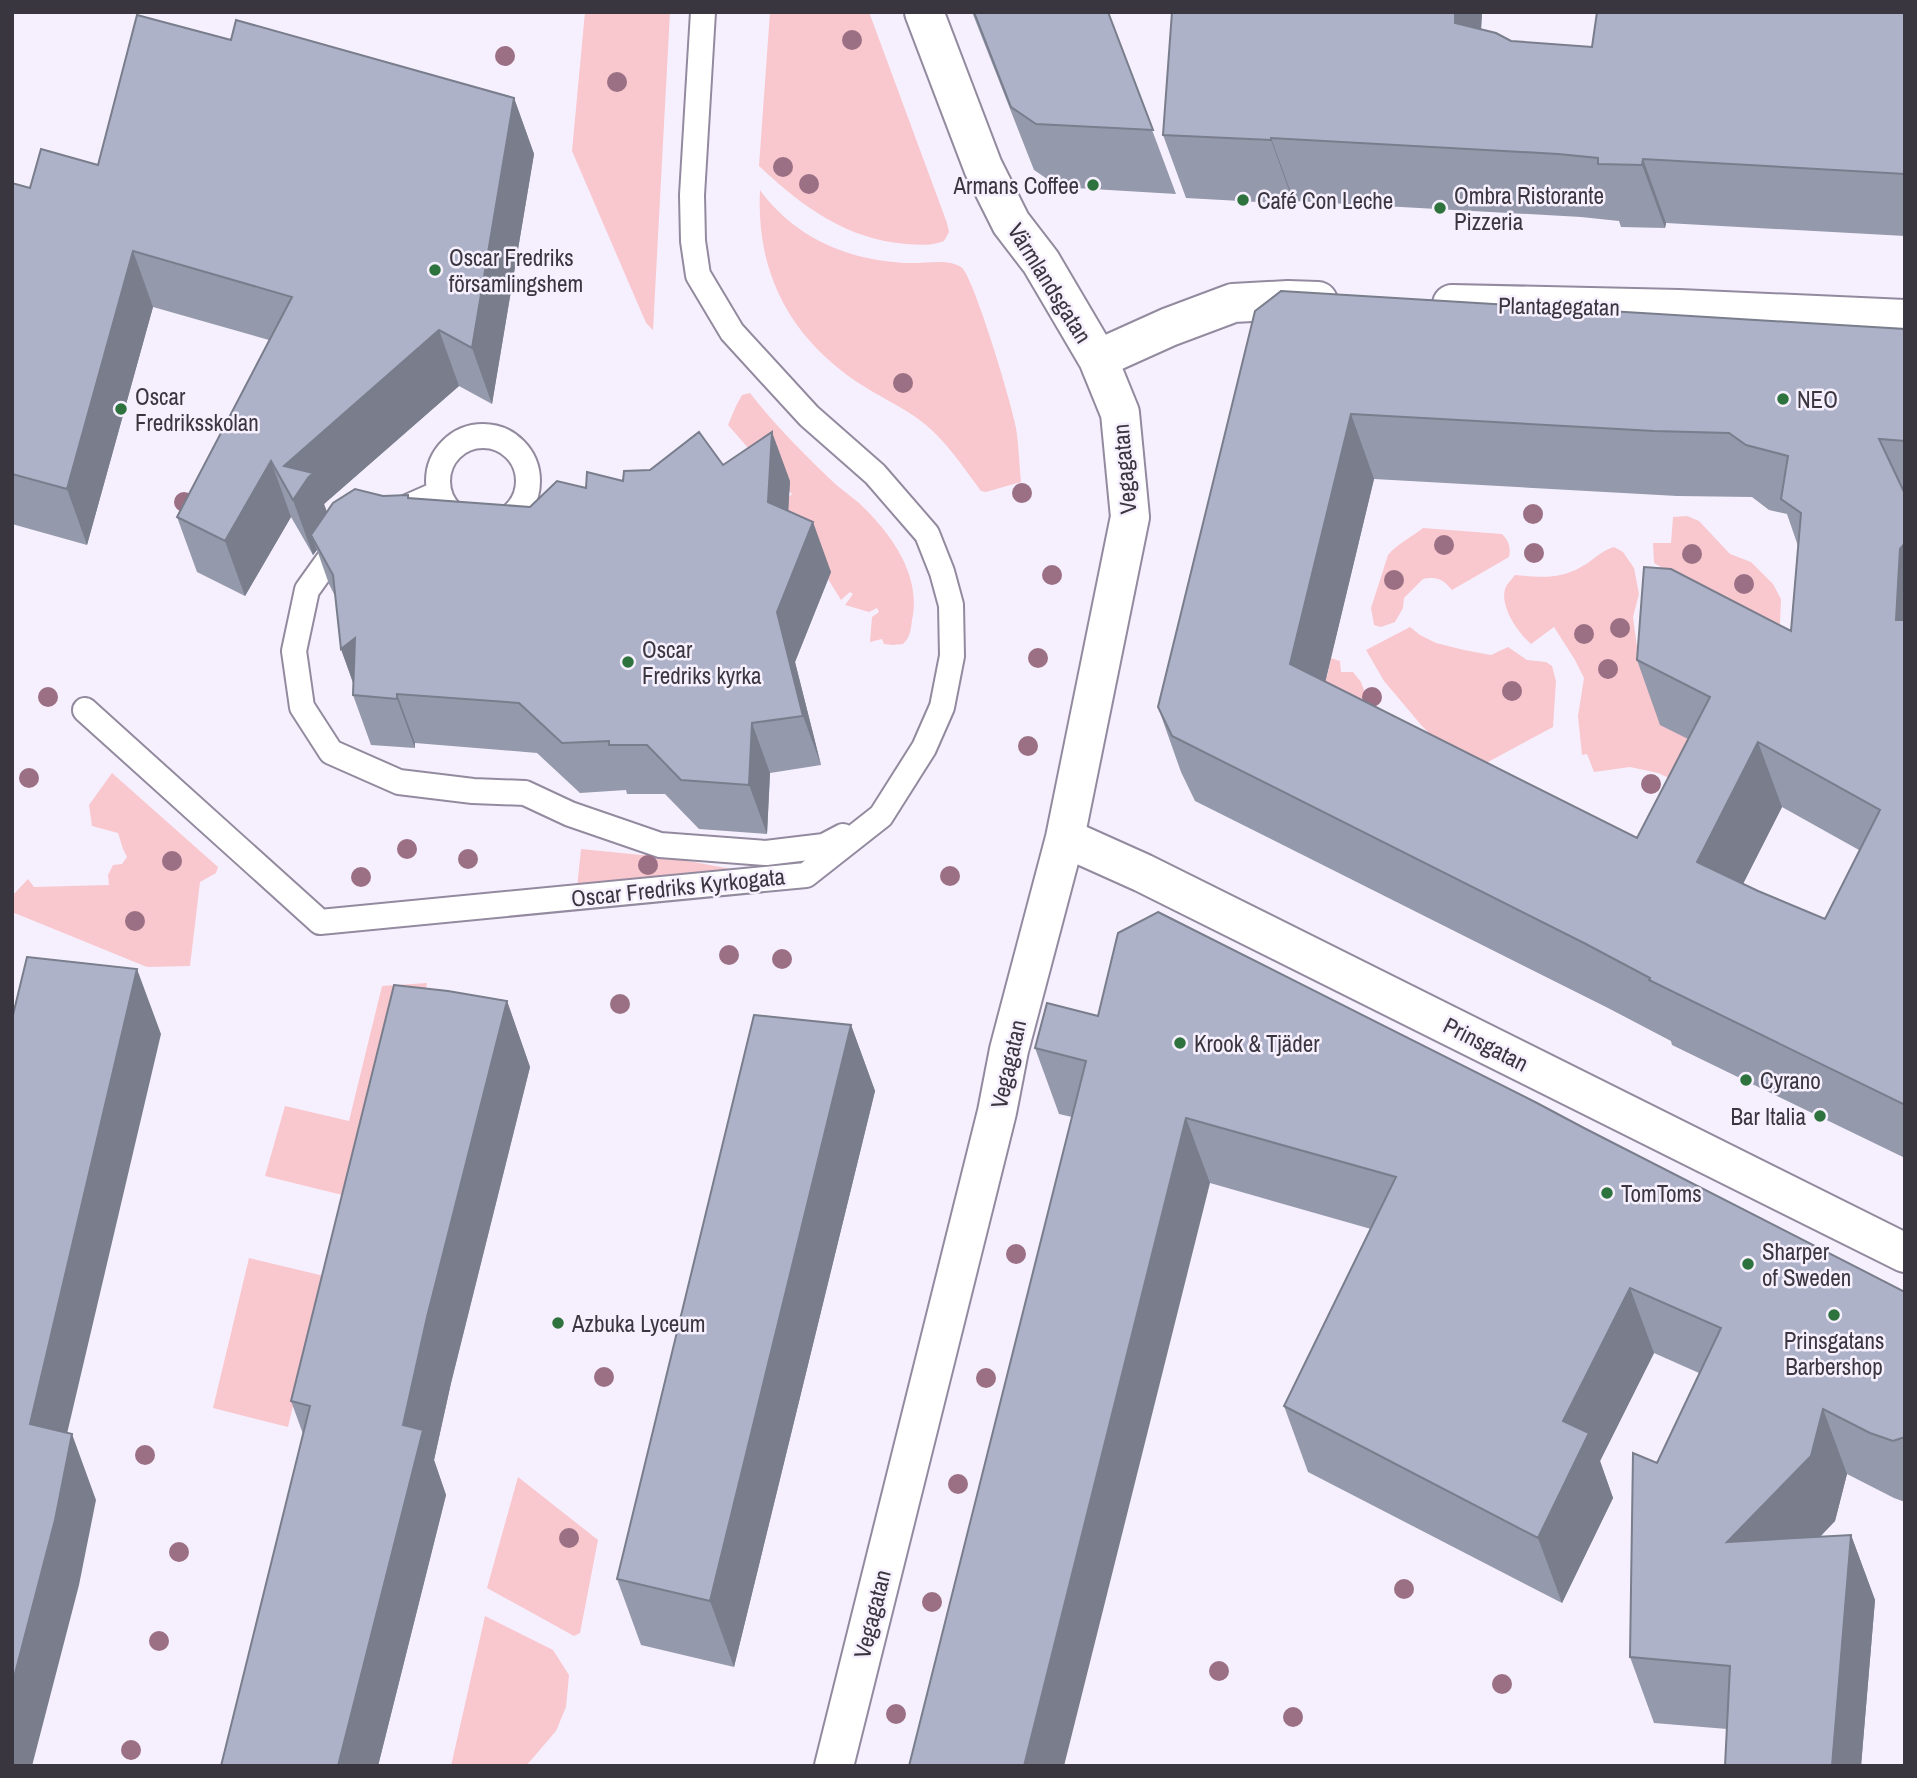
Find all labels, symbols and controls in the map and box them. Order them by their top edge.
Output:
place label: Armans Coffee [953,170,1079,201]
marker: Armans Coffee [1085,177,1101,193]
place label: Ombra Ristorante Pizzeria [1454,180,1604,237]
place label: Café Con Leche [1257,185,1393,216]
marker: Café Con Leche [1235,192,1251,208]
marker: Ombra Ristorante Pizzeria [1432,200,1448,216]
street label: Värmlandsgatan [1001,217,1099,349]
place label: Oscar Fredriks församlingshem [449,242,583,299]
marker: Oscar Fredriks församlingshem [427,262,443,278]
street label: Plantagegatan [1498,289,1620,323]
place label: Oscar Fredriksskolan [135,381,259,438]
place label: NEO [1797,384,1838,415]
marker: NEO [1775,391,1791,407]
marker: Oscar Fredriksskolan [113,401,129,417]
street label: Vegagatan [1105,423,1143,515]
place label: Oscar Fredriks kyrka [642,634,762,691]
marker: Oscar Fredriks kyrka [620,654,636,670]
street label: Oscar Fredriks Kyrkogata [570,860,787,914]
street label: Prinsgatan [1438,1009,1534,1079]
street label: Vegagatan [983,1017,1033,1111]
place label: Krook & Tjäder [1194,1028,1320,1059]
marker: Krook & Tjäder [1172,1035,1188,1051]
place label: Cyrano [1760,1065,1821,1096]
marker: Cyrano [1738,1072,1754,1088]
place label: Bar Italia [1731,1101,1806,1132]
marker: Bar Italia [1812,1108,1828,1124]
place label: TomToms [1621,1178,1702,1209]
marker: TomToms [1599,1185,1615,1201]
place label: Sharper of Sweden [1762,1236,1851,1293]
marker: Sharper of Sweden [1740,1256,1756,1272]
marker: Prinsgatans Barbershop [1826,1307,1842,1323]
place label: Azbuka Lyceum [571,1308,706,1339]
marker: Azbuka Lyceum [550,1315,566,1331]
place label: Prinsgatans Barbershop [1784,1325,1884,1382]
street label: Vegagatan [846,1566,898,1662]

